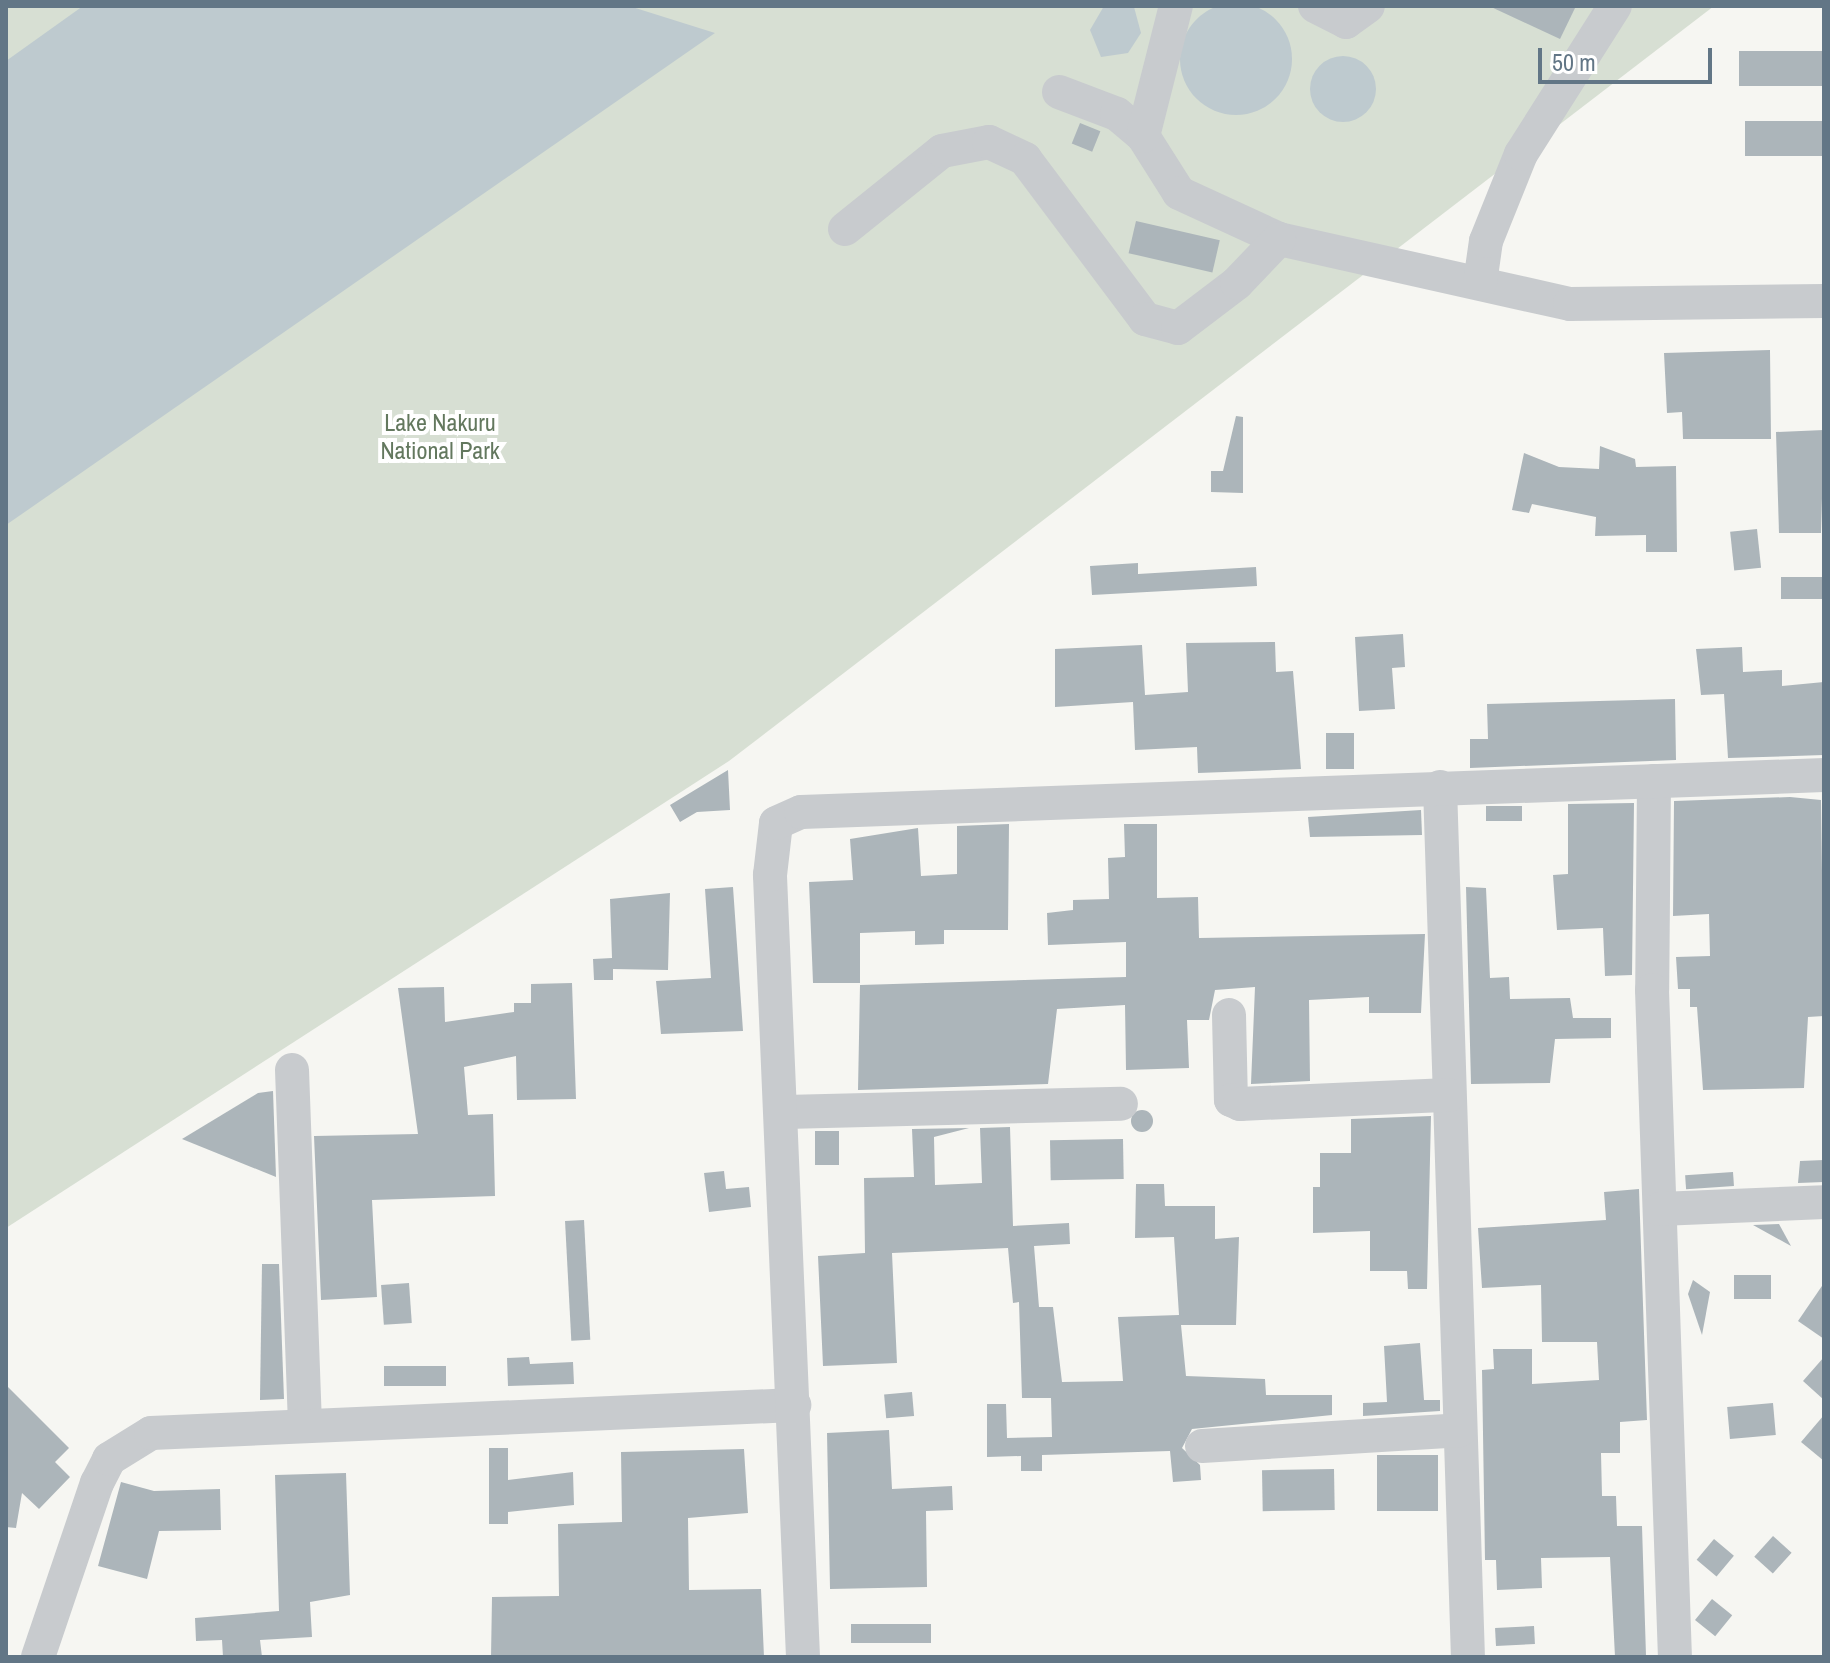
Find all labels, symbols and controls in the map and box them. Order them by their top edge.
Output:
scale bar [1542,32,1716,82]
text: 50 m [1552,46,1596,78]
park label: Lake Nakuru National Park [380,409,500,465]

